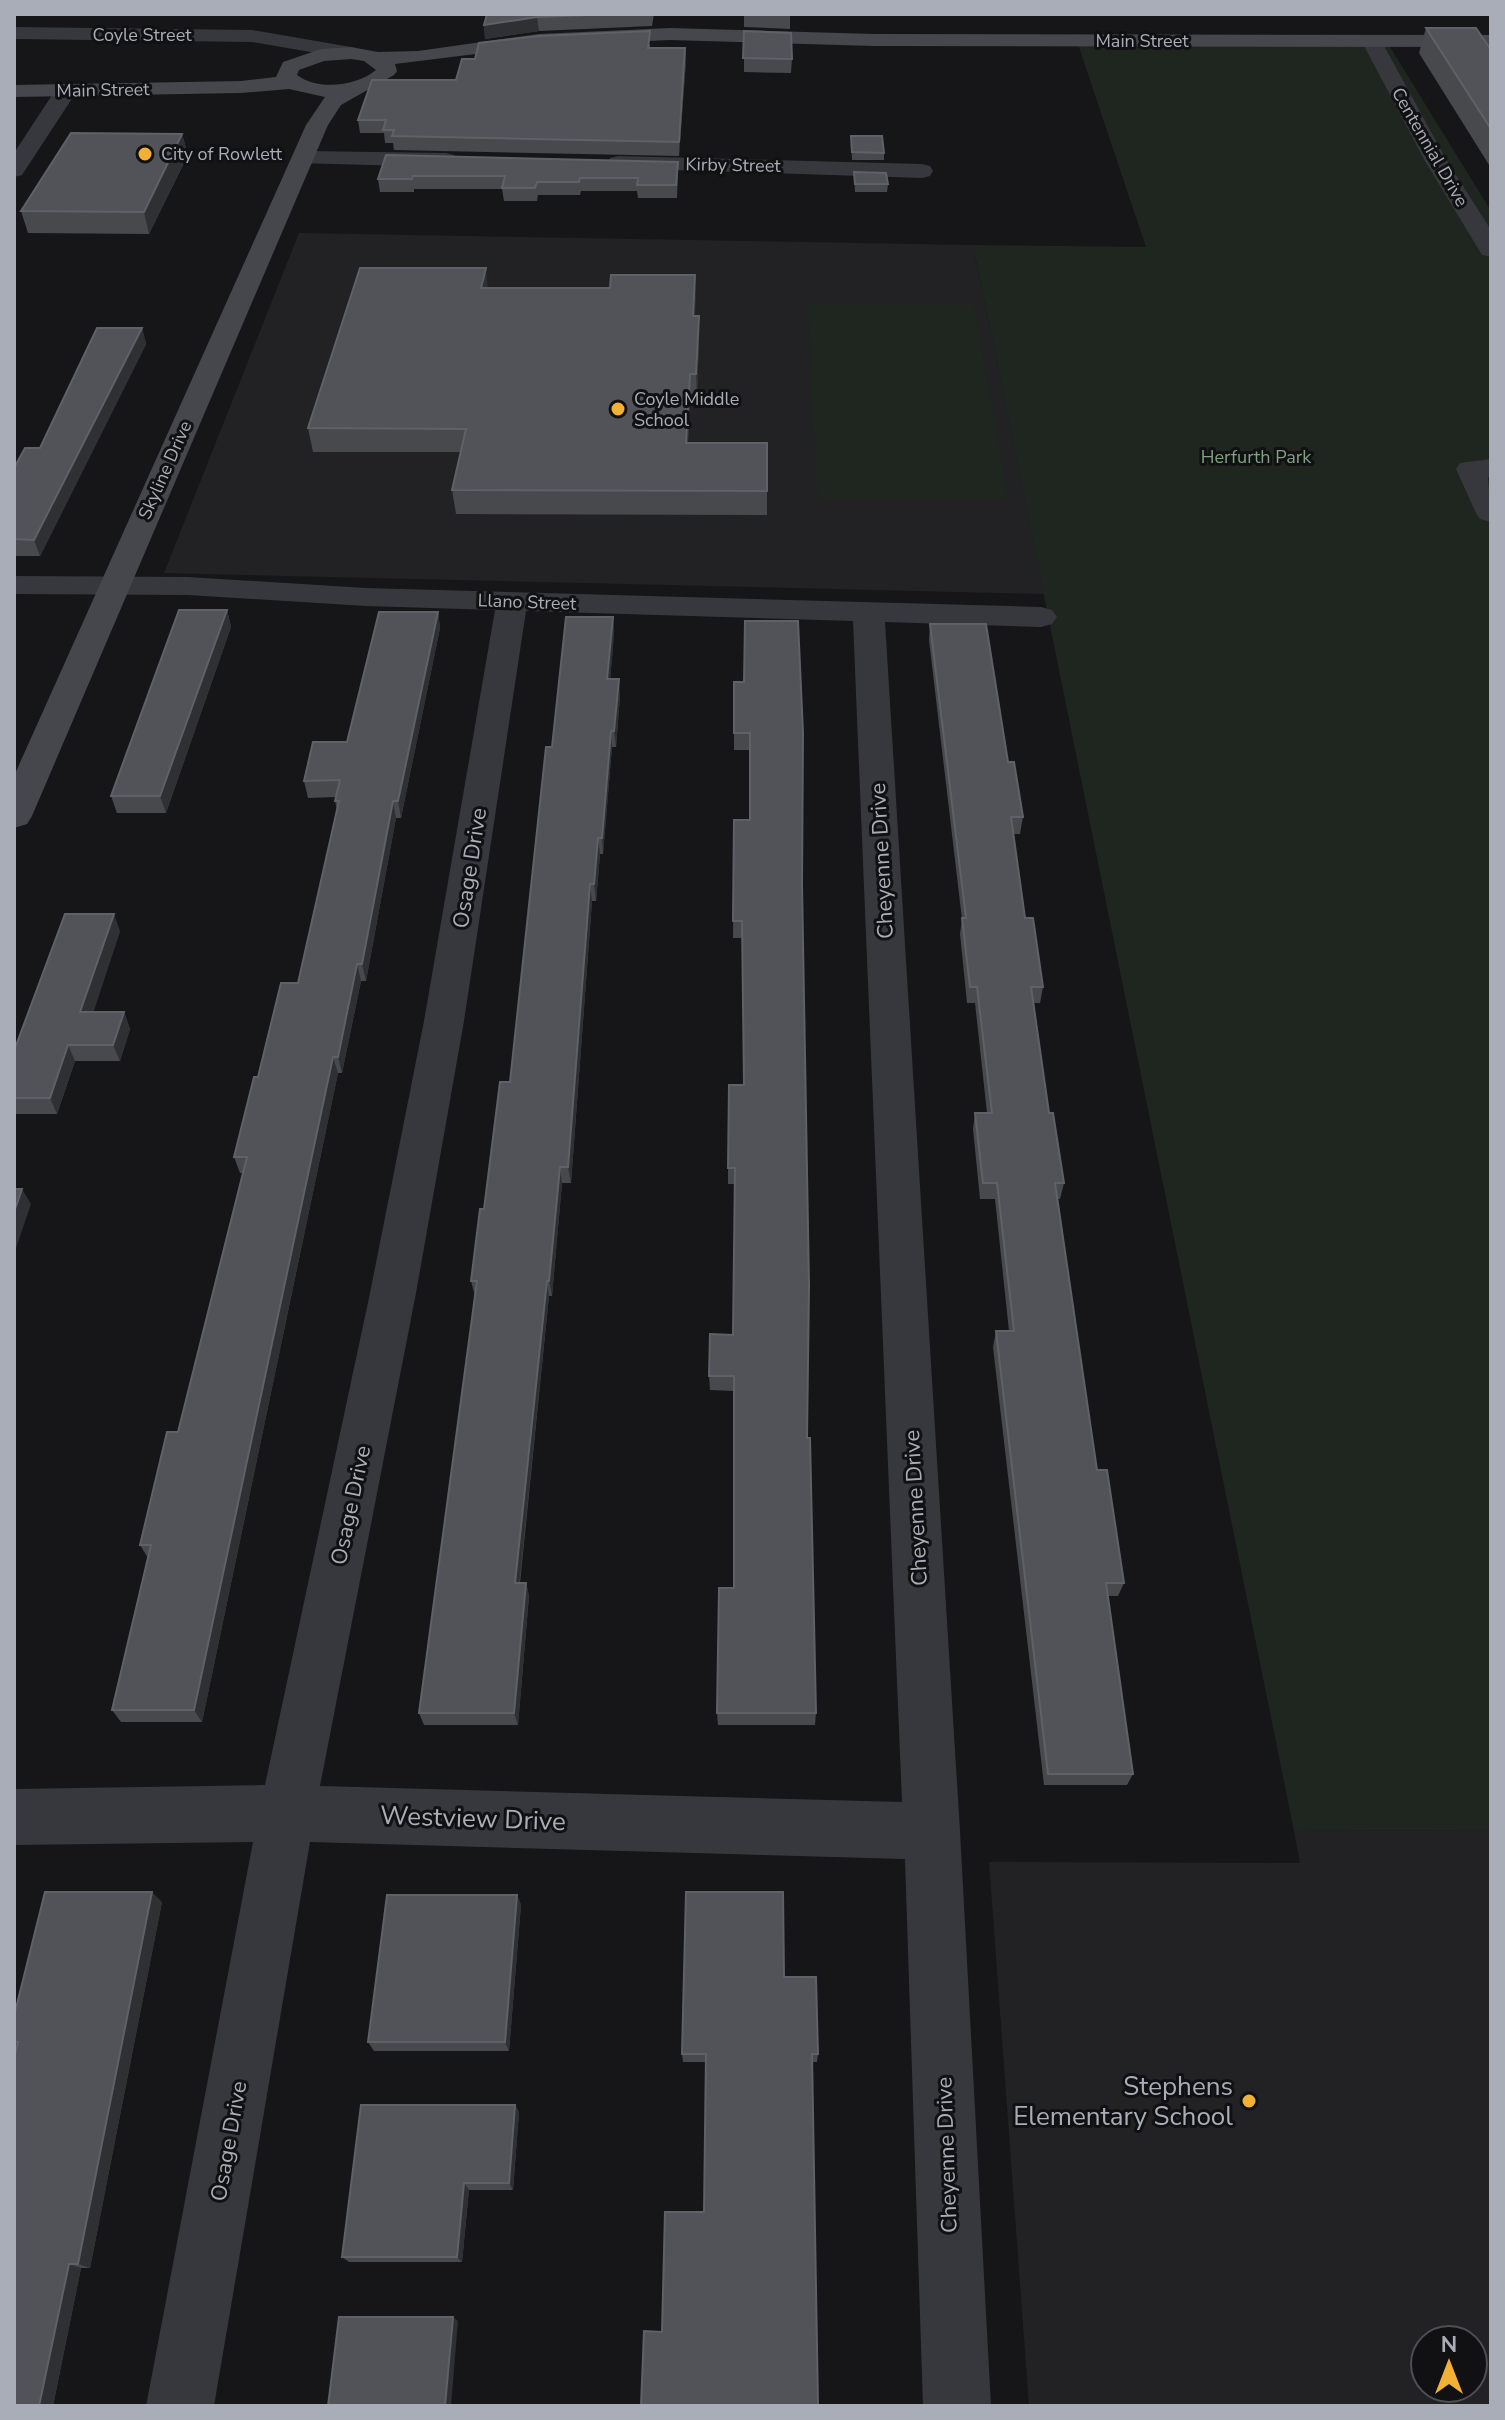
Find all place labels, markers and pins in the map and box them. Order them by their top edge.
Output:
place label: City of Rowlett [161,142,283,166]
marker: City of Rowlett [136,145,154,163]
place label: Coyle Middle School [634,387,739,432]
marker: Coyle Middle School [609,400,627,418]
place label: Stephens Elementary School [1013,2069,1233,2134]
marker: Stephens Elementary School [1240,2092,1258,2110]

